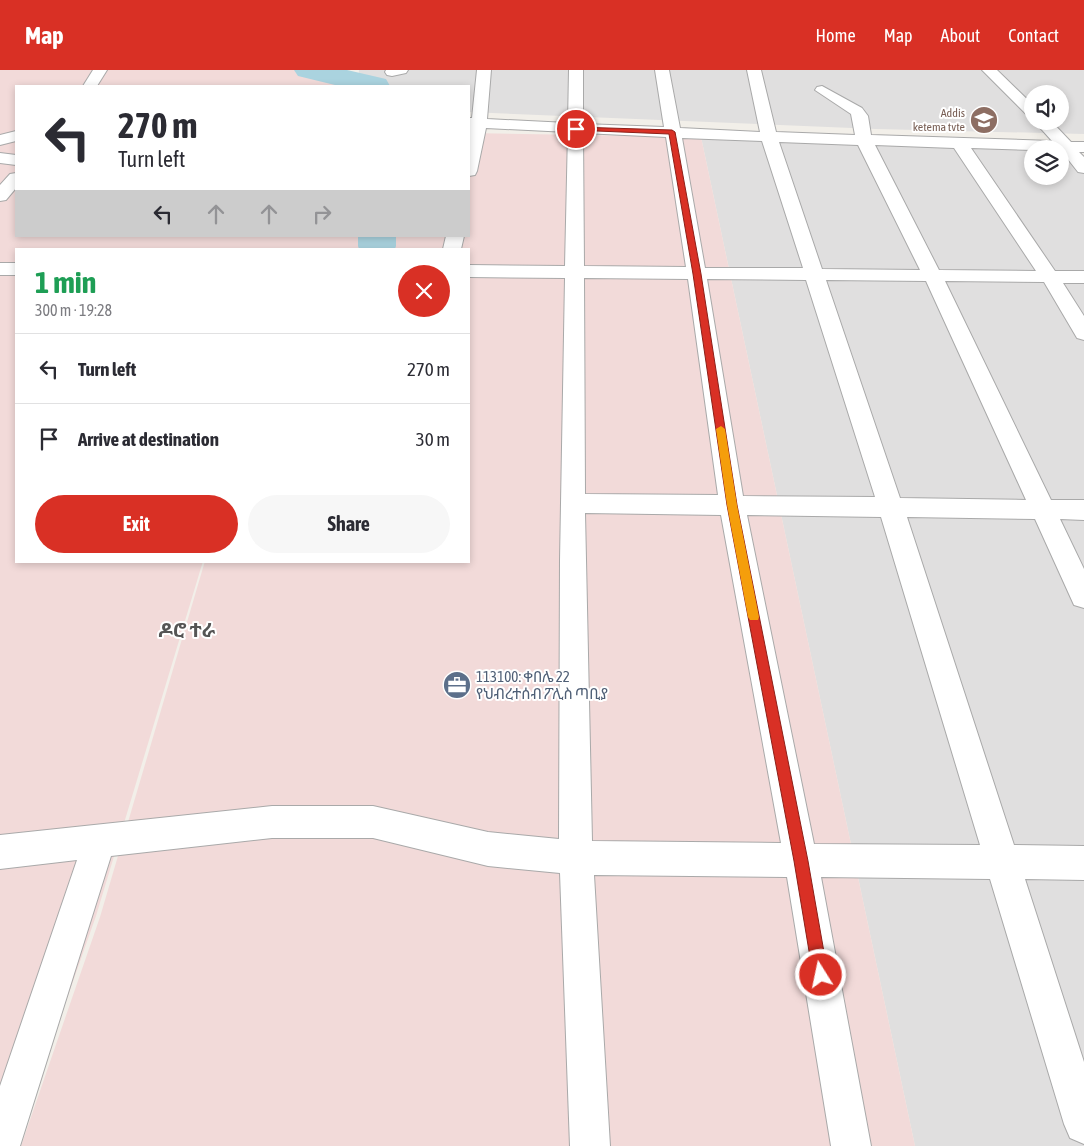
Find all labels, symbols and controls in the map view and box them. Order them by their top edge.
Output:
text: Map [25,22,64,49]
text: Home [816,25,856,46]
text: Map [884,25,913,46]
text: About [941,25,980,46]
text: Contact [1008,25,1059,46]
map controls [1024,85,1069,185]
button: sound [1024,85,1069,130]
icon: left [35,105,100,170]
text: 270 m [118,105,197,145]
school or university icon: Addis ketema tvte [969,105,999,135]
place label: Addis ketema tvte [913,106,965,134]
pin [555,108,597,150]
icon: arrive [562,115,590,143]
button: layers [1024,140,1069,185]
text: Turn left [118,146,185,172]
icon: left [149,200,177,228]
icon: ahead [202,200,230,228]
icon: ahead [255,200,283,228]
icon: right [308,200,336,228]
text: 1 min [35,265,96,299]
button: close [398,265,450,317]
text: 300 m · 19:28 [35,301,112,319]
icon: left [35,355,63,383]
text: Turn left [78,358,136,380]
text: 270 m [407,358,450,380]
icon: arrive [35,425,63,453]
text: Arrive at destination [78,428,219,450]
text: 30 m [416,428,450,450]
button: Exit [35,495,238,553]
button: Share [248,495,450,553]
district label: ዶሮ ተራ [159,618,216,641]
place label: 113100: ቀበሌ 22 የህብረተሰብ ፖሊስ ጣቢያ [476,668,608,702]
office icon: 113100: ቀበሌ 22 የህብረተሰብ ፖሊስ ጣቢያ [442,670,472,700]
position arrow [794,948,846,1000]

